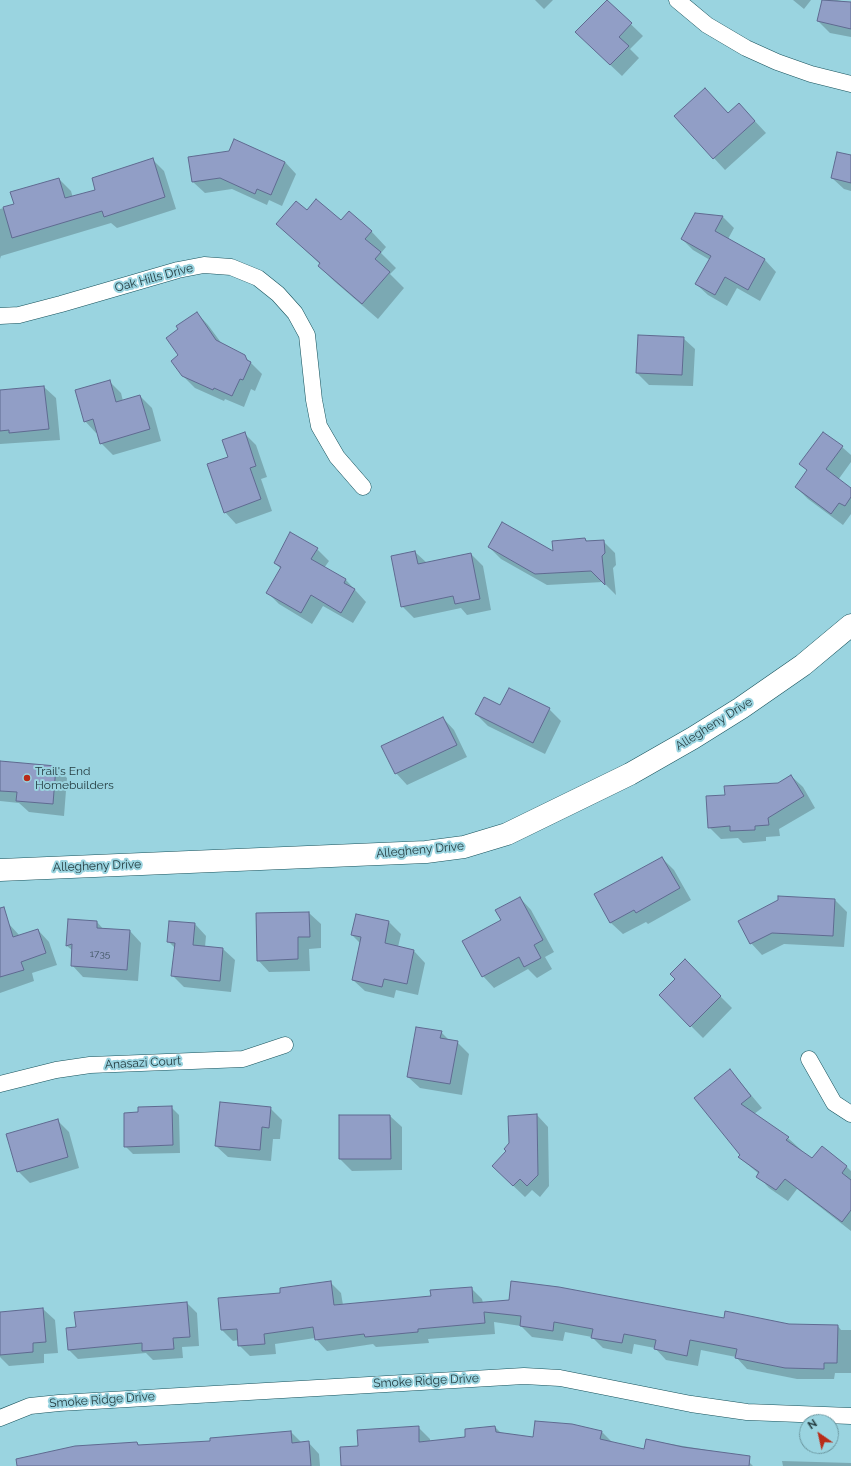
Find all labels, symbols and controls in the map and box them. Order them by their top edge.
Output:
street label: Oak Hills Drive [113,261,195,295]
street label: Allegheny Drive [673,695,755,753]
place label: Trail's End Homebuilders [35,764,114,792]
marker: Trail's End Homebuilders [22,773,32,783]
street label: Allegheny Drive [375,839,465,861]
street label: Allegheny Drive [53,857,141,875]
house number: 1735 [90,948,110,960]
street label: Anasazi Court [105,1054,181,1072]
street label: Smoke Ridge Drive [373,1371,479,1391]
street label: Smoke Ridge Drive [49,1389,155,1411]
north arrow [799,1414,839,1454]
text: N [805,1417,820,1432]

